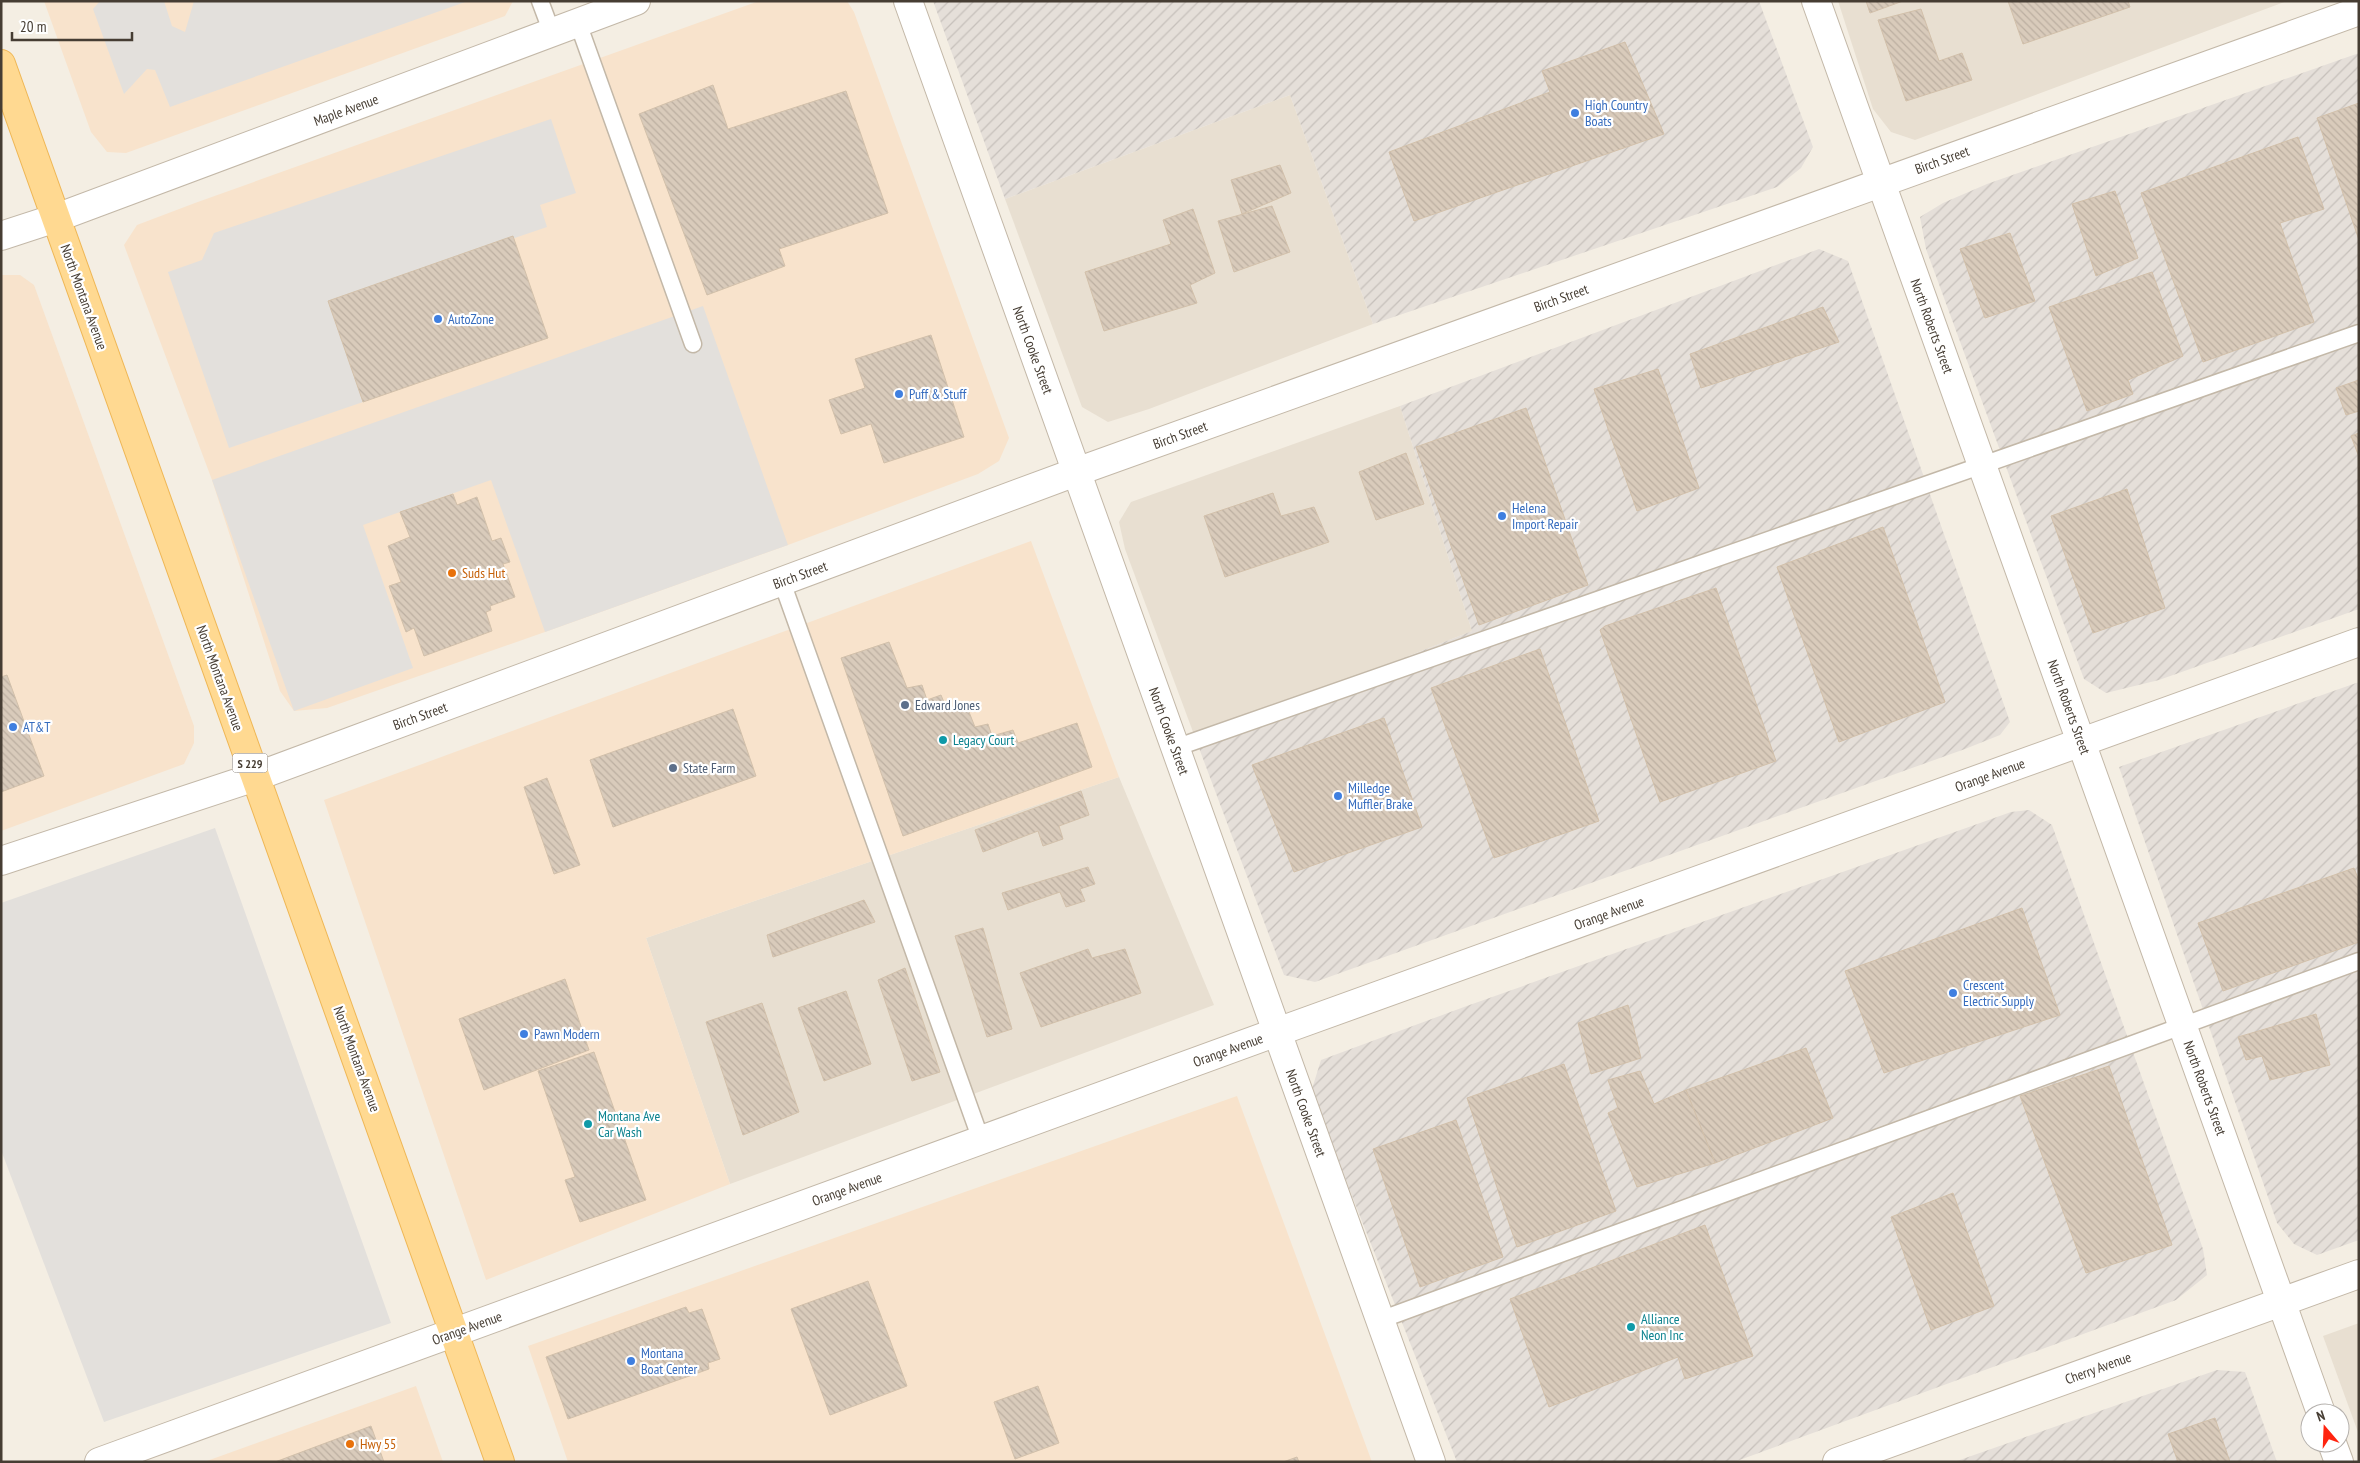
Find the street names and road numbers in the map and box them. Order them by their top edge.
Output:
street label: Maple Avenue [311,90,381,130]
street label: Birch Street [1912,142,1972,178]
street label: North Montana Avenue [57,242,112,352]
street label: North Roberts Street [1907,276,1958,376]
street label: Birch Street [1531,280,1591,316]
street label: North Cooke Street [1009,304,1057,396]
street label: Birch Street [1150,417,1210,453]
street label: Birch Street [770,557,830,593]
street label: North Montana Avenue [193,623,248,733]
street label: North Roberts Street [2044,657,2095,757]
street label: North Cooke Street [1145,685,1193,777]
street label: Birch Street [390,698,450,734]
road number: S 229 [232,754,268,772]
street label: Orange Avenue [1953,754,2028,796]
street label: Orange Avenue [1572,892,1647,934]
street label: North Montana Avenue [330,1004,385,1114]
street label: Orange Avenue [1191,1029,1266,1071]
street label: North Roberts Street [2180,1038,2231,1138]
street label: North Cooke Street [1282,1067,1330,1159]
street label: Orange Avenue [810,1168,885,1210]
street label: Orange Avenue [430,1307,505,1349]
street label: Cherry Avenue [2063,1348,2134,1388]

